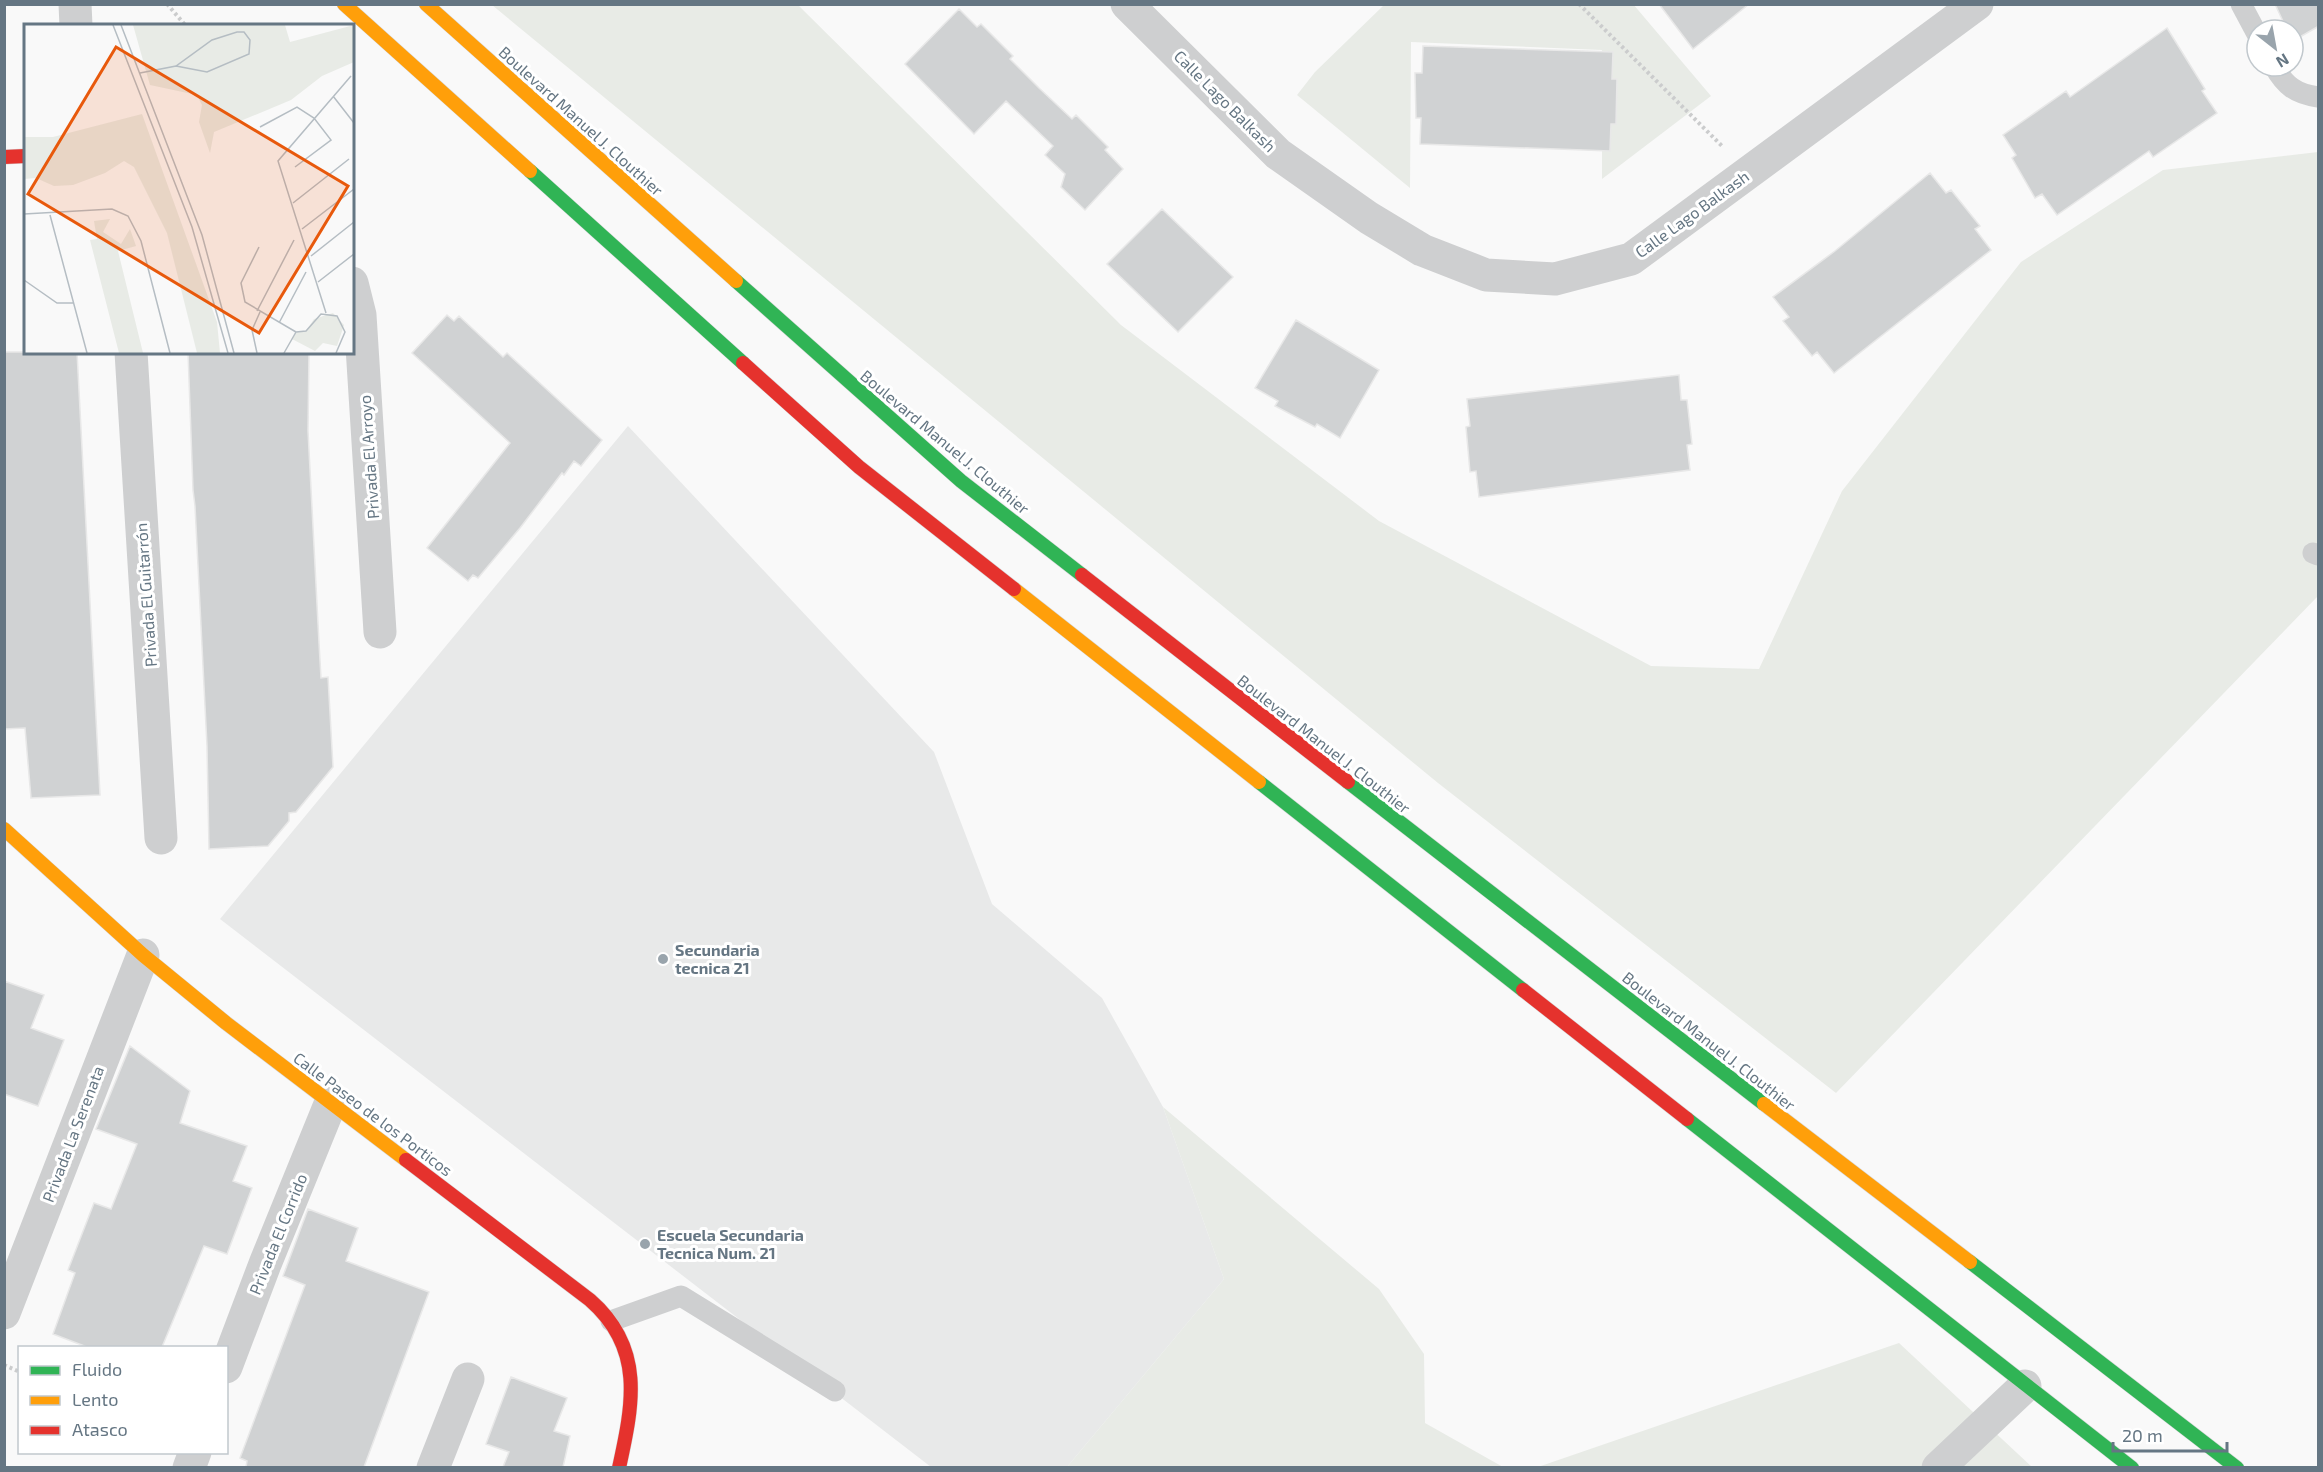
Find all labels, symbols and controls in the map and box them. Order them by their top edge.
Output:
north arrow [2245,18,2305,78]
inset map [24,24,354,354]
street label: Boulevard Manuel J. Clouthier [495,42,668,200]
street label: Calle Lago Balkash [1171,46,1280,155]
text: N [2273,50,2293,72]
street label: Calle Lago Balkash [1631,166,1752,261]
street label: Boulevard Manuel J. Clouthier [857,366,1034,518]
street label: Privada El Arroyo [355,394,382,520]
street label: Privada El Guitarrón [131,522,160,668]
street label: Boulevard Manuel J. Clouthier [1234,670,1415,817]
place label: Secundaria tecnica 21 [675,940,760,977]
marker: Secundaria tecnica 21 [656,952,670,966]
street label: Boulevard Manuel J. Clouthier [1619,967,1800,1114]
street label: Calle Paseo de los Porticos [290,1048,456,1180]
street label: Privada La Serenata [38,1063,107,1205]
street label: Privada El Corrido [245,1171,310,1297]
place label: Escuela Secundaria Tecnica Num. 21 [657,1225,804,1262]
marker: Escuela Secundaria Tecnica Num. 21 [638,1237,652,1251]
legend [18,1346,228,1454]
text: Fluido [72,1358,122,1380]
text: Lento [72,1388,118,1410]
scale bar [2113,1415,2227,1453]
text: Atasco [72,1418,128,1440]
text: 20 m [2122,1424,2163,1446]

